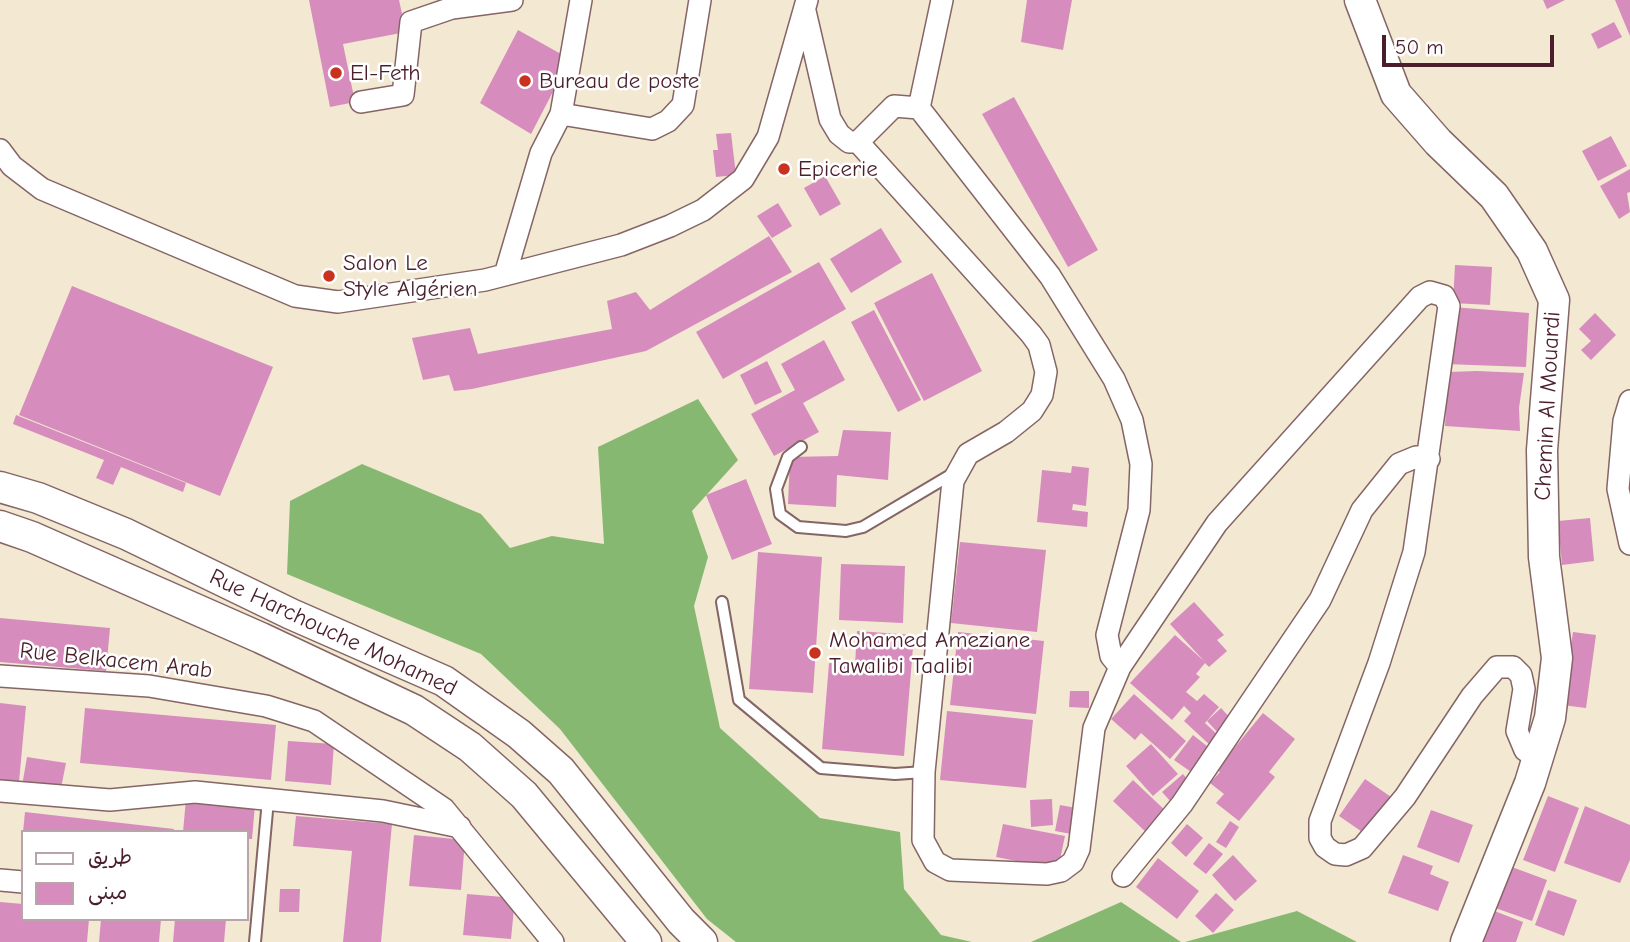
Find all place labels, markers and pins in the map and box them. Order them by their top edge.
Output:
place label: El-Feth [350,59,421,87]
marker: El-Feth [328,65,344,81]
place label: Bureau de poste [539,67,699,95]
marker: Bureau de poste [517,73,533,89]
place label: Epicerie [798,155,878,183]
marker: Epicerie [776,161,792,177]
place label: Salon Le Style Algérien [343,249,478,303]
marker: Salon Le Style Algérien [321,268,337,284]
place label: Mohamed Ameziane Tawalibi Taalibi [829,626,1030,680]
marker: Mohamed Ameziane Tawalibi Taalibi [807,645,823,661]

